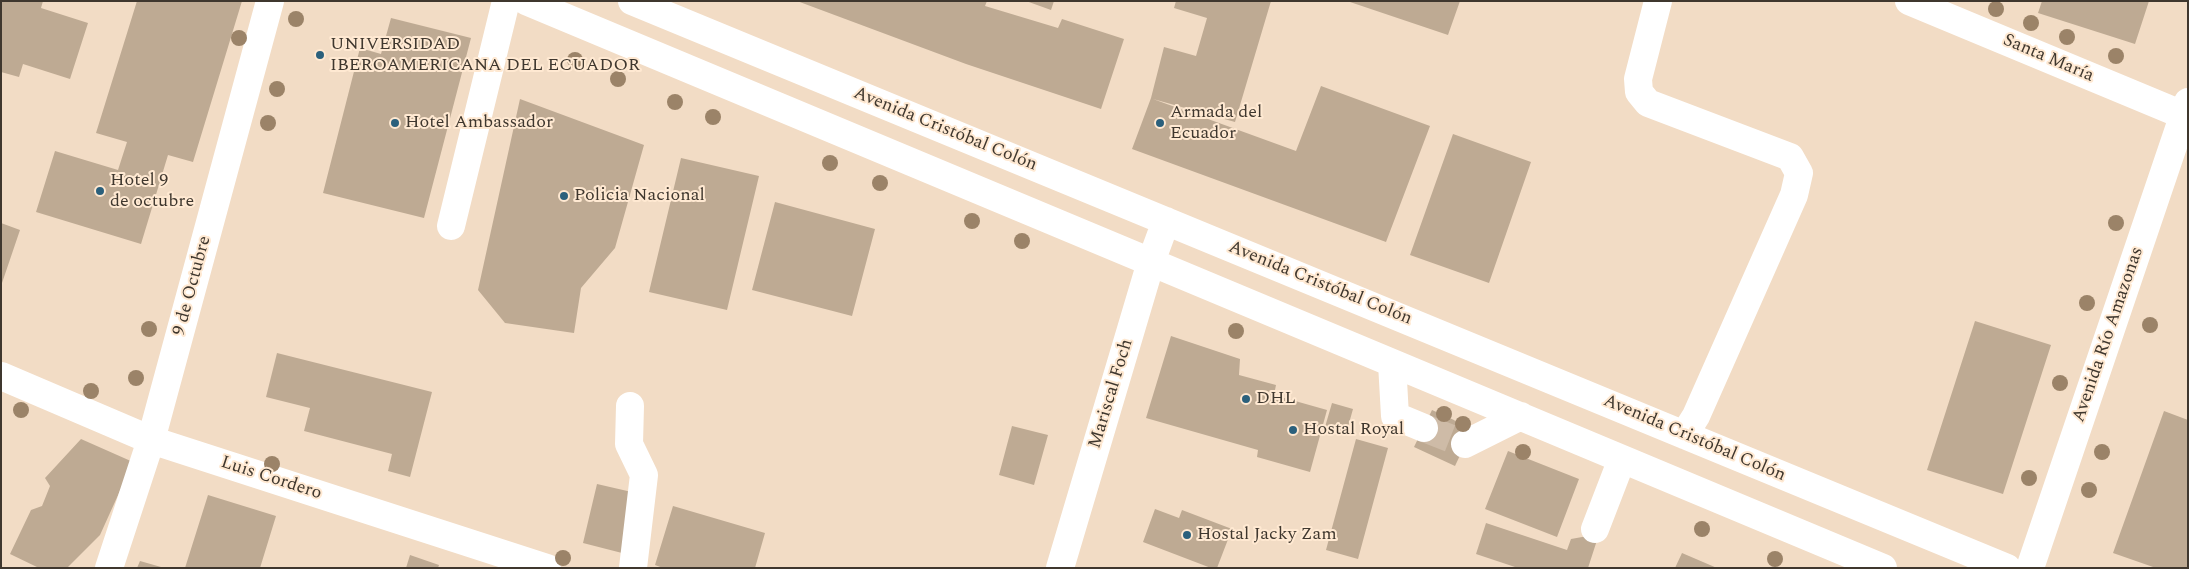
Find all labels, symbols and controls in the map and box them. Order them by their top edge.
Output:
street label: Santa María [1999,30,2097,88]
place label: UNIVERSIDAD IBEROAMERICANA DEL ECUADOR [330,34,640,76]
marker: UNIVERSIDAD IBEROAMERICANA DEL ECUADOR [314,49,326,61]
street label: Avenida Cristóbal Colón [850,83,1040,177]
place label: Armada del Ecuador [1170,102,1262,144]
place label: Hotel Ambassador [405,112,553,134]
marker: Hotel Ambassador [389,117,401,129]
marker: Armada del Ecuador [1154,117,1166,129]
place label: Hotel 9 de octubre [110,170,194,212]
marker: Hotel 9 de octubre [94,185,106,197]
place label: Policia Nacional [574,185,705,207]
marker: Policia Nacional [558,190,570,202]
street label: 9 de Octubre [169,234,217,338]
street label: Avenida Cristóbal Colón [1225,237,1415,331]
street label: Avenida Río Amazonas [2069,245,2149,425]
street label: Mariscal Foch [1085,337,1139,451]
place label: DHL [1256,388,1296,410]
street label: Avenida Cristóbal Colón [1600,391,1788,487]
marker: DHL [1240,393,1252,405]
place label: Hostal Royal [1303,419,1404,441]
marker: Hostal Royal [1287,424,1299,436]
street label: Luis Cordero [218,453,324,505]
place label: Hostal Jacky Zam [1197,524,1337,546]
marker: Hostal Jacky Zam [1181,529,1193,541]

